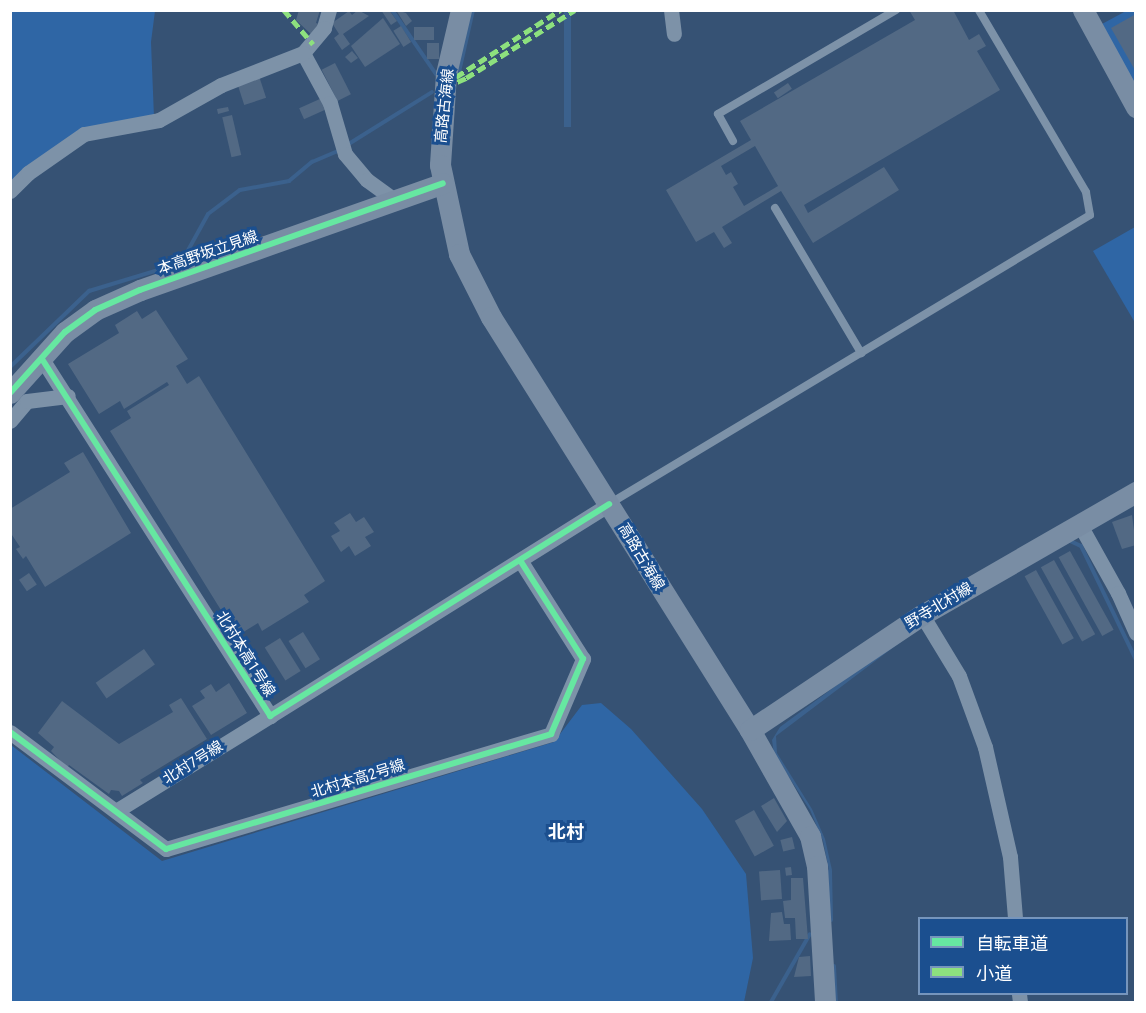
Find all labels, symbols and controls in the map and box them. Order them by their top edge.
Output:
street label: 高路古海線 [432,68,458,144]
street label: 本高野坂立見線 [155,227,261,279]
street label: 高路古海線 [614,520,668,594]
street label: 野寺北村線 [902,579,976,633]
street label: 北村本高1号線 [212,608,278,700]
street label: 北村7号線 [160,738,226,788]
street label: 北村本高2号線 [309,756,407,802]
district label: 北村 [548,821,584,843]
legend [918,917,1128,995]
text: 自転車道 [976,933,1048,954]
text: 小道 [976,963,1012,984]

